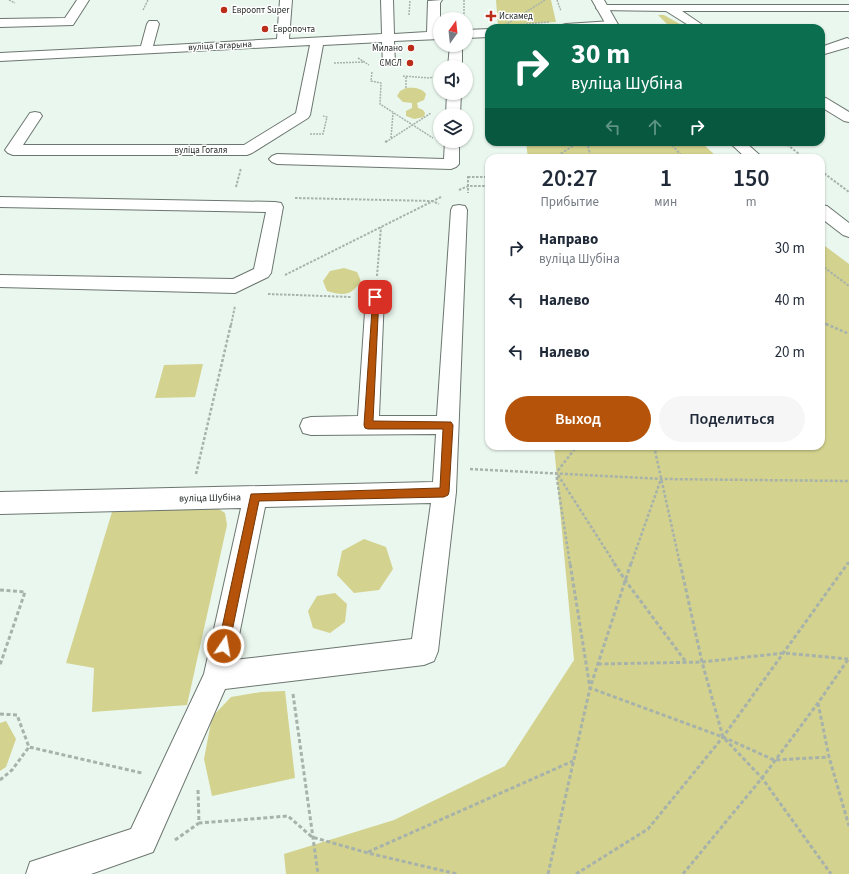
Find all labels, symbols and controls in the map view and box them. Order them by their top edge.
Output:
place label: Евроопт Super [232,4,290,17]
marker: Евроопт Super [219,5,229,15]
place label: Искамед [499,10,533,23]
marker: Искамед [486,11,496,21]
north arrow [433,12,473,52]
map controls [433,12,473,148]
place label: Европочта [273,23,315,36]
marker: Европочта [260,24,270,34]
text: 30 m [571,34,630,74]
street label: вуліца Гагарына [188,38,252,54]
icon: right [505,40,557,92]
place label: Милано [372,42,403,55]
marker: Милано [406,43,416,53]
place label: СМСЛ [380,57,402,70]
marker: СМСЛ [405,58,415,68]
button: sound [433,60,473,100]
text: вуліца Шубіна [571,71,683,96]
button: layers [433,108,473,148]
icon: left [602,116,624,138]
icon: ahead [644,116,666,138]
icon: right [686,116,708,138]
street label: вуліца Гогаля [175,144,227,157]
text: 20:27 [542,161,598,196]
text: 1 [660,161,672,196]
text: 150 [733,161,770,196]
text: Прибытие [540,193,599,211]
text: мин [654,193,677,211]
text: m [746,193,756,211]
text: Направо [539,229,598,250]
icon: right [505,237,527,259]
text: 30 m [775,238,805,259]
text: вуліца Шубіна [539,250,620,268]
pin [358,280,392,314]
icon: arrive [364,286,386,308]
icon: left [505,289,527,311]
text: Налево [539,290,590,311]
text: 40 m [775,290,805,311]
icon: left [505,341,527,363]
text: Налево [539,342,590,363]
text: 20 m [775,342,805,363]
button: Выход [505,396,651,442]
button: Поделиться [659,396,805,442]
street label: вуліца Шубіна [179,490,241,506]
position arrow [203,625,245,667]

